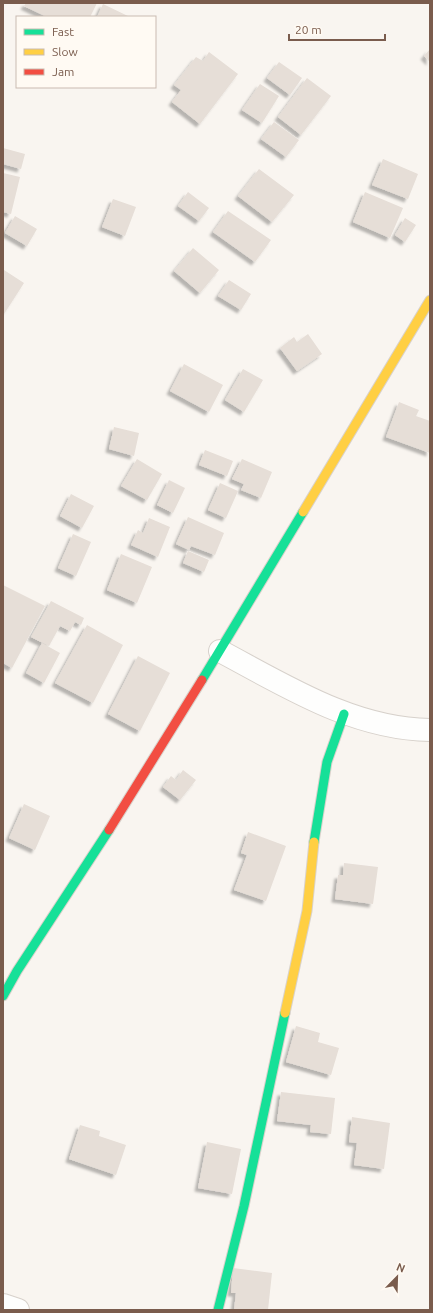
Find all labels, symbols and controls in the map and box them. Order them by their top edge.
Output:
legend [16,16,156,88]
scale bar [289,16,385,42]
text: 20 m [295,23,322,36]
text: Fast [52,25,74,38]
text: Slow [52,45,78,58]
text: Jam [52,65,74,78]
north arrow [377,1257,417,1297]
text: N [395,1261,407,1275]

